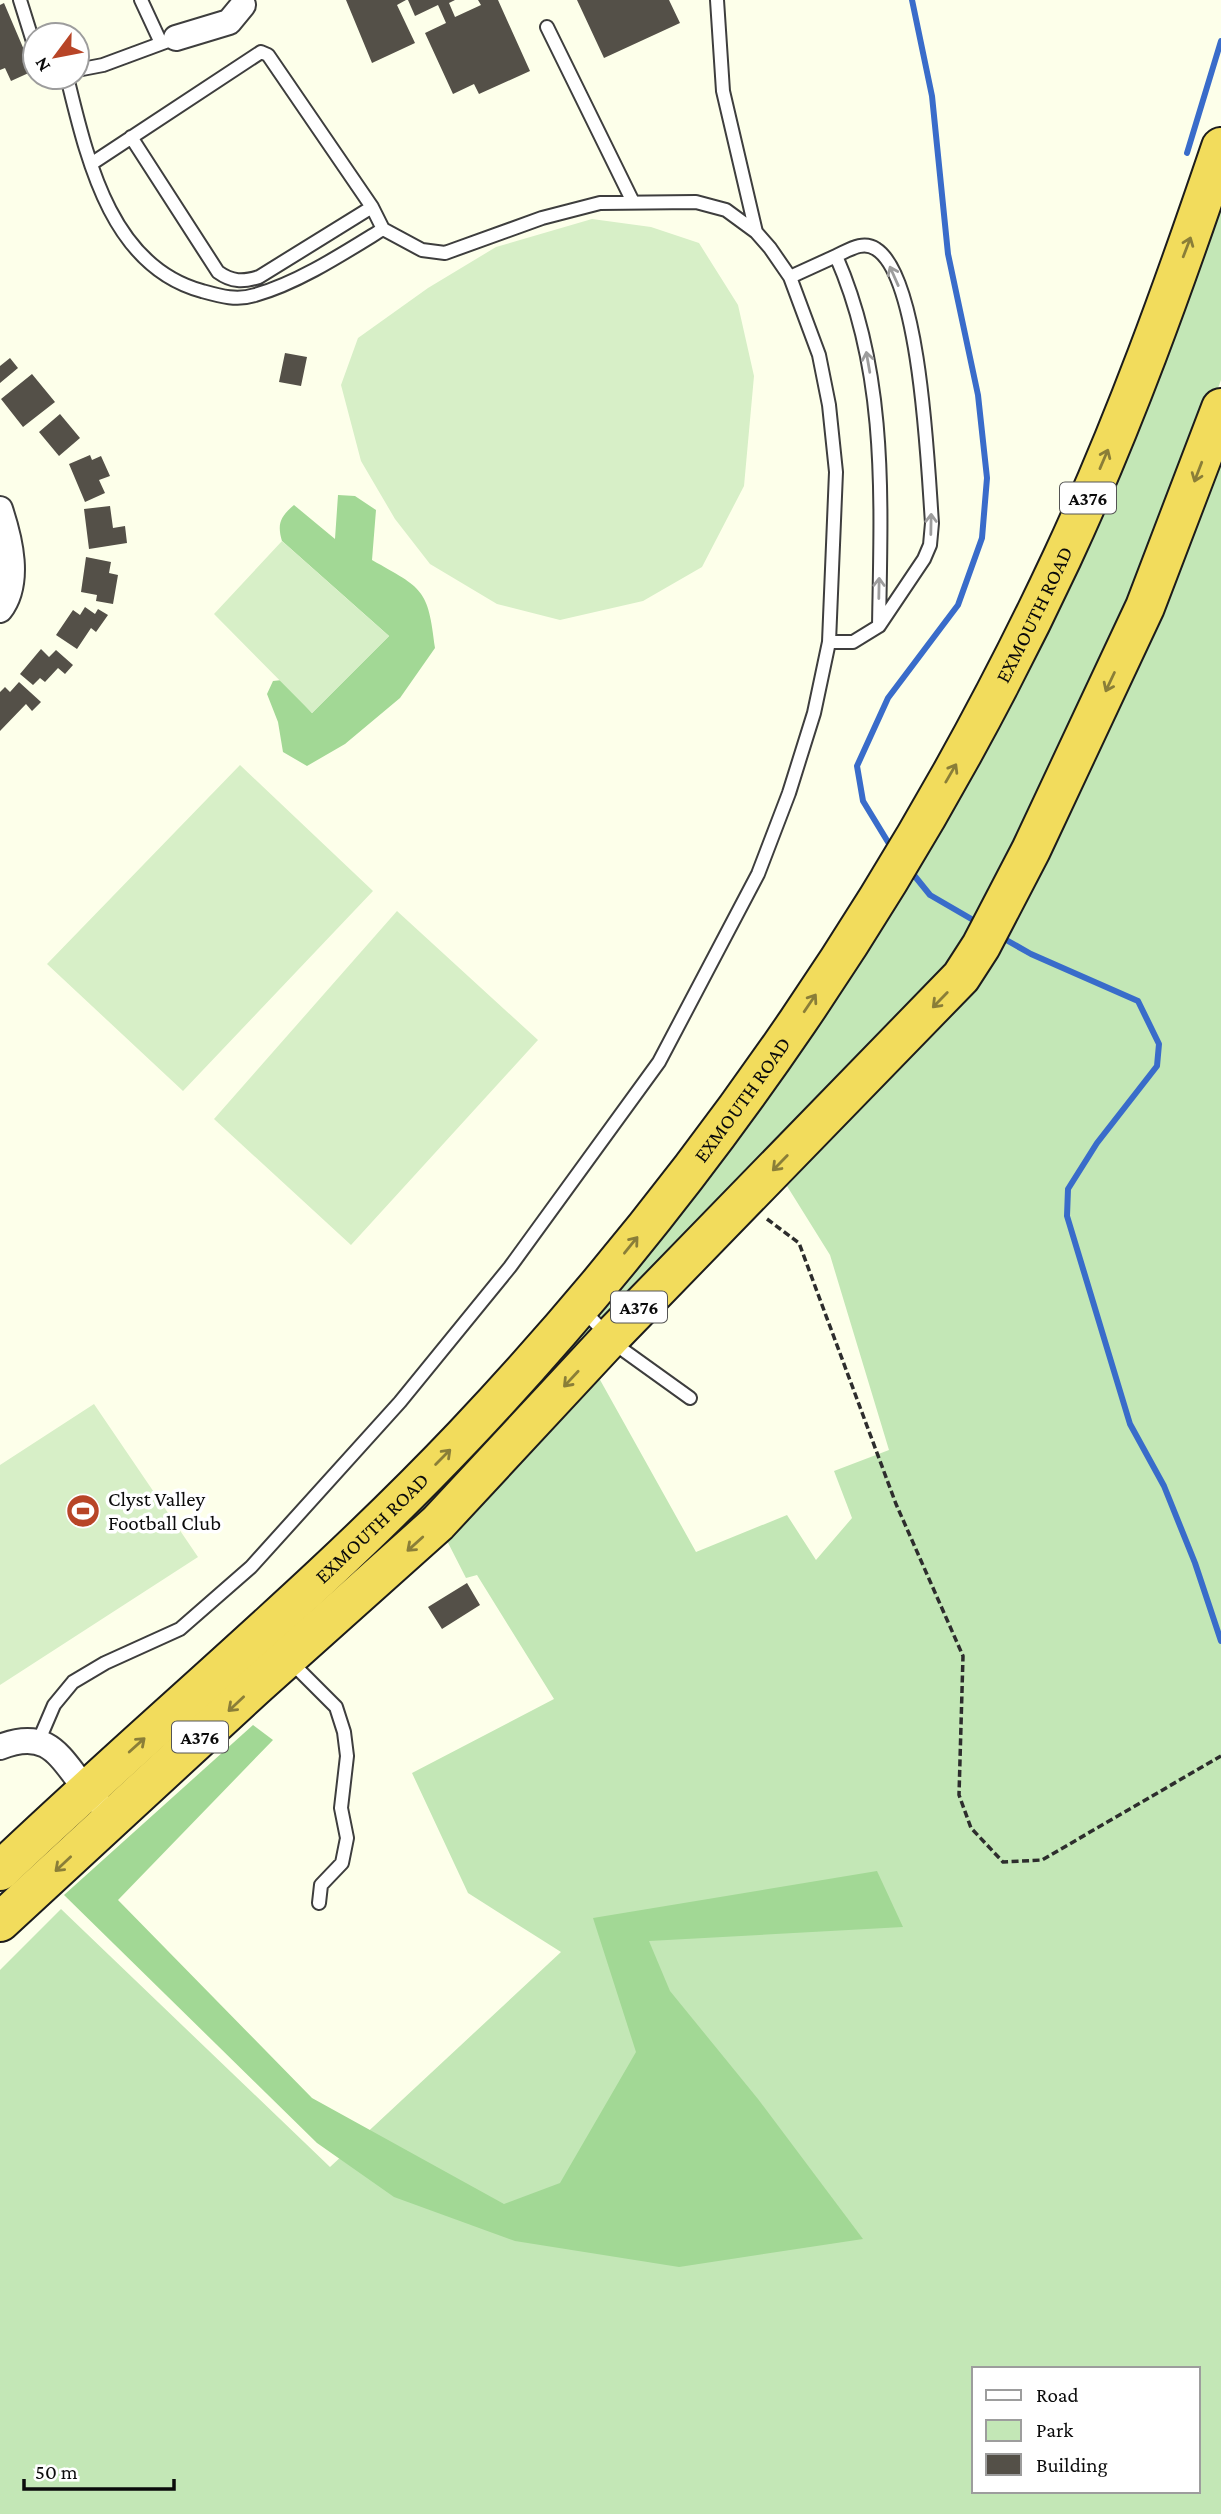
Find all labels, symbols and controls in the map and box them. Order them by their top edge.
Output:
north arrow [21,21,91,91]
text: N [30,54,54,76]
one-way arrow [1181,236,1194,258]
one-way arrow [887,266,900,287]
one-way arrow [861,351,874,374]
one-way arrow [1099,449,1112,470]
one-way arrow [1190,461,1203,483]
road number: A376 [1060,482,1116,513]
one-way arrow [924,513,938,536]
street label: EXMOUTH ROAD [991,543,1078,687]
one-way arrow [873,577,886,600]
one-way arrow [1102,671,1116,692]
one-way arrow [945,764,959,784]
one-way arrow [931,991,948,1008]
one-way arrow [803,994,817,1013]
street label: EXMOUTH ROAD [689,1032,795,1167]
one-way arrow [772,1154,789,1171]
one-way arrow [623,1236,639,1254]
road number: A376 [611,1292,667,1322]
one-way arrow [563,1370,580,1387]
one-way arrow [435,1448,452,1465]
street label: EXMOUTH ROAD [310,1468,434,1588]
place label: Clyst Valley Football Club [108,1487,221,1535]
sports icon: Clyst Valley Football Club [64,1492,102,1530]
one-way arrow [406,1536,424,1552]
one-way arrow [228,1695,245,1712]
road number: A376 [172,1722,228,1752]
one-way arrow [128,1737,146,1753]
one-way arrow [54,1855,72,1871]
legend [972,2367,1200,2493]
text: Road [1036,2383,1079,2407]
text: Park [1036,2418,1073,2442]
scale bar [24,2448,175,2492]
text: Building [1036,2453,1108,2477]
text: 50 m [35,2460,78,2484]

